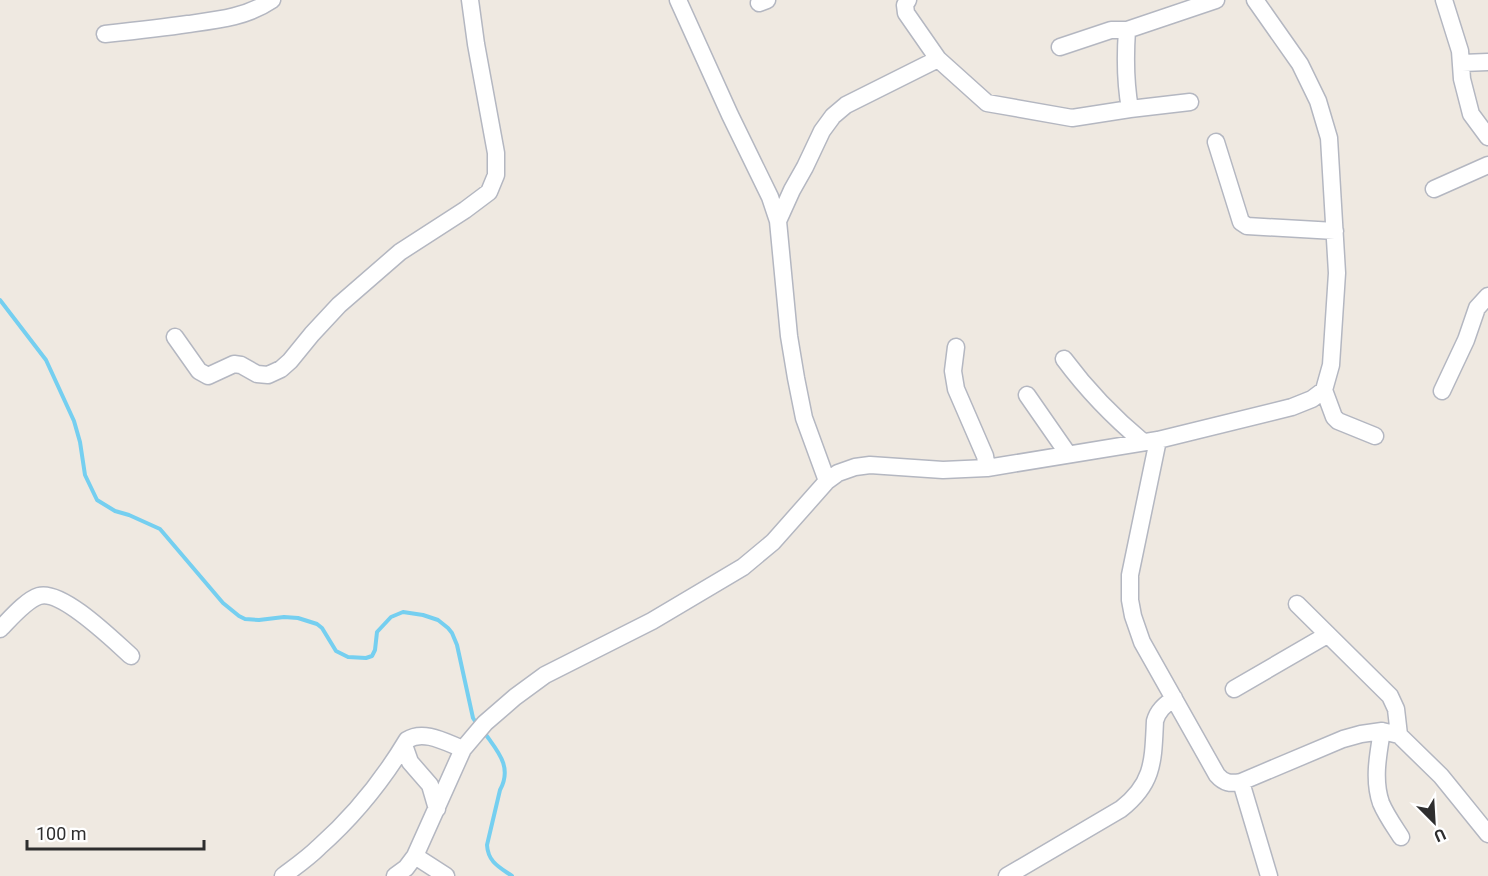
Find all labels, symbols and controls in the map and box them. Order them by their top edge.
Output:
north arrow [1404,792,1464,852]
scale bar [27,813,204,851]
text: 100 m [36,823,87,844]
text: U [1431,824,1449,846]

